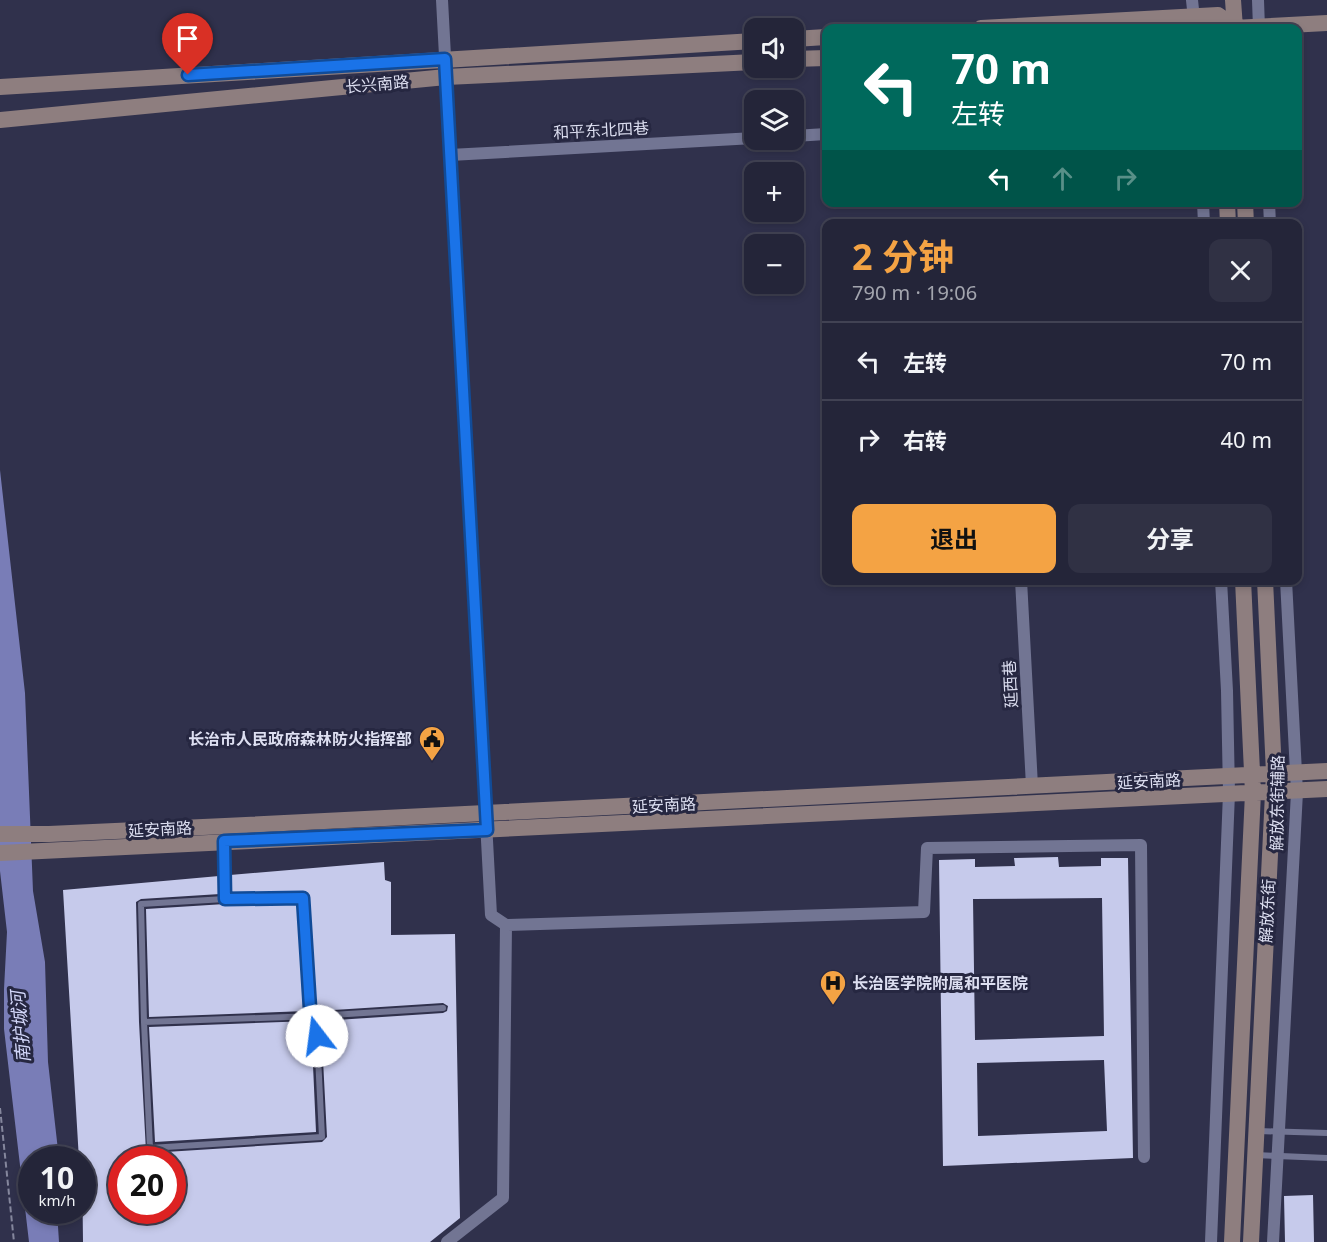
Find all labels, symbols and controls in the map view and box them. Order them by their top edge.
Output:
pin [162,13,213,75]
map controls [744,18,804,294]
button: sound [744,18,804,78]
icon: arrive [171,22,204,55]
text: 70 m [951,39,1051,96]
icon: left [852,48,930,126]
street label: 长兴南路 [344,70,410,98]
button: layers [744,90,804,150]
text: 左转 [951,95,1005,132]
street label: 和平东北四巷 [552,117,650,143]
button: + [744,162,804,222]
icon: left [983,162,1016,195]
icon: ahead [1046,162,1079,195]
icon: right [1109,162,1142,195]
text: 2 分钟 [852,232,954,281]
button: − [744,234,804,294]
button: close [1209,239,1272,302]
text: 790 m · 19:06 [852,279,977,306]
icon: left [852,345,885,378]
text: 70 m [1221,346,1272,376]
text: 左转 [903,347,947,377]
icon: right [852,423,885,456]
text: 40 m [1221,424,1272,454]
text: 右转 [903,425,947,455]
button: 退出 [852,504,1056,573]
button: 分享 [1068,504,1272,573]
street label: 延西巷 [998,659,1022,709]
public building icon: 长治市人民政府森林防火指挥部 [417,724,447,762]
place label: 长治市人民政府森林防火指挥部 [188,728,412,750]
street label: 解放东街辅路 [1265,755,1289,851]
street label: 延安南路 [1116,768,1182,794]
street label: 延安南路 [631,792,697,818]
street label: 延安南路 [127,816,193,842]
street label: 解放东街 [1254,878,1280,944]
hospital icon: 长治医学院附属和平医院 [818,968,848,1006]
place label: 长治医学院附属和平医院 [852,972,1028,994]
water label: 南护城河 [5,987,35,1064]
position arrow [285,1004,349,1068]
speed limit sign: 20 [108,1146,186,1224]
text: 10 [40,1157,74,1198]
text: km/h [39,1190,75,1210]

